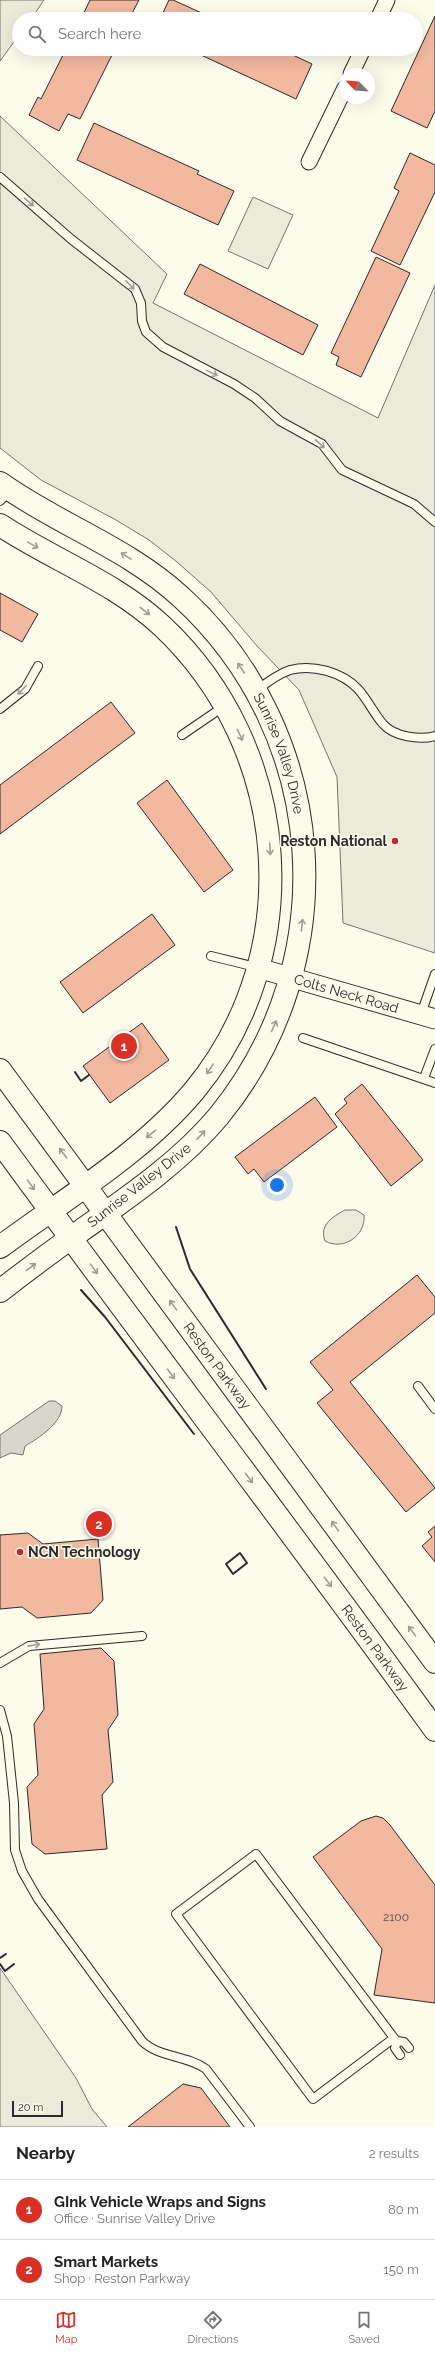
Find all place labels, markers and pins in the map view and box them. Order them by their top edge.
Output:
place label: Reston National [280,833,388,849]
marker: Reston National [390,836,400,846]
pin: 1 [111,1031,137,1061]
pin: 2 [86,1509,112,1539]
place label: NCN Technology [28,1544,141,1560]
marker: NCN Technology [15,1547,25,1557]

